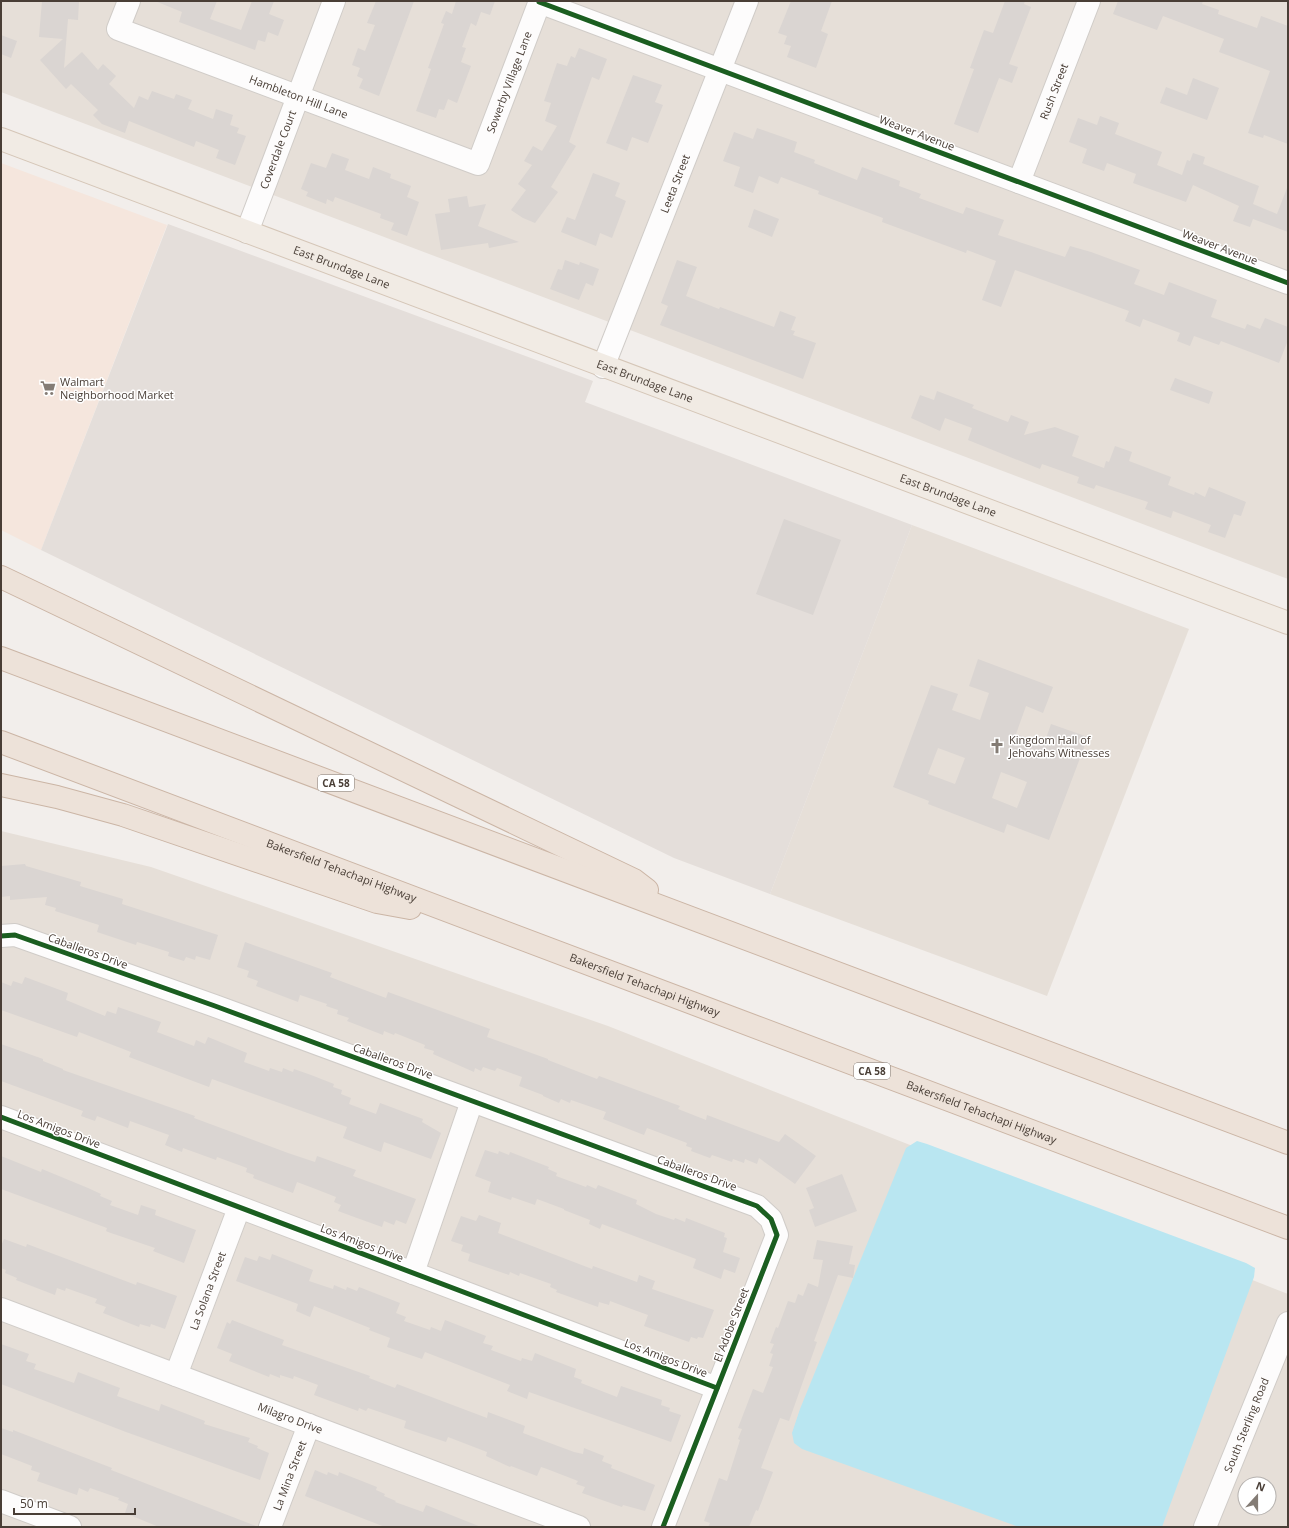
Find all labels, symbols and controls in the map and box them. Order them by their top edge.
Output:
street label: Sowerby Village Lane [482,29,535,135]
street label: Rush Street [1036,61,1071,122]
street label: Hambleton Hill Lane [247,71,350,122]
street label: Coverdale Court [256,108,299,191]
street label: Weaver Avenue [877,111,957,154]
street label: Leeta Street [656,152,693,215]
street label: Weaver Avenue [1180,225,1260,268]
street label: East Brundage Lane [291,242,392,292]
street label: East Brundage Lane [595,356,696,406]
place label: Walmart Neighborhood Market [60,374,174,402]
supermarket icon: Walmart Neighborhood Market [39,379,57,397]
street label: East Brundage Lane [898,470,999,520]
place label: Kingdom Hall of Jehovahs Witnesses [1008,732,1110,760]
church icon: Kingdom Hall of Jehovahs Witnesses [988,737,1006,755]
road number: CA 58 [318,775,354,791]
street label: Bakersfield Tehachapi Highway [264,835,419,905]
street label: Caballeros Drive [46,929,130,972]
street label: Bakersfield Tehachapi Highway [568,949,723,1020]
street label: Caballeros Drive [351,1039,435,1082]
road number: CA 58 [854,1063,890,1079]
street label: Bakersfield Tehachapi Highway [904,1077,1059,1147]
street label: Los Amigos Drive [15,1106,103,1151]
street label: Caballeros Drive [655,1151,739,1194]
street label: Los Amigos Drive [318,1220,406,1265]
street label: La Solana Street [186,1249,229,1332]
street label: El Adobe Street [709,1285,752,1364]
street label: Los Amigos Drive [622,1335,710,1380]
street label: South Sterling Road [1220,1375,1272,1475]
street label: Milagro Drive [256,1398,325,1437]
street label: La Mina Street [269,1438,309,1513]
north arrow [1237,1476,1277,1516]
text: N [1254,1478,1268,1495]
scale bar [14,1490,135,1516]
text: 50 m [20,1495,48,1512]

